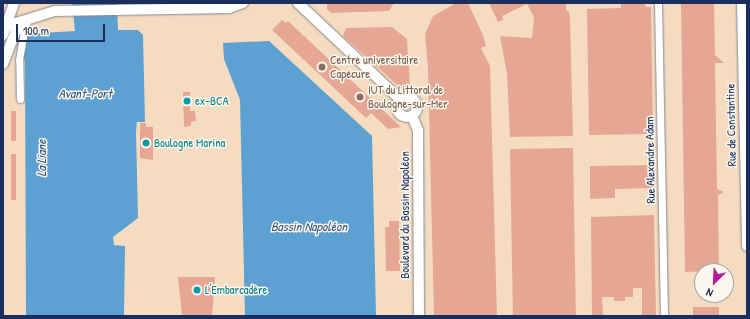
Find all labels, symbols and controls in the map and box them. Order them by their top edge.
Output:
scale bar [18,16,107,42]
text: 100 m [23,22,49,39]
place label: Centre universitaire Capécure [330,53,418,81]
marker: Centre universitaire Capécure [317,62,327,72]
place label: IUT du Littoral de Boulogne-sur-Mer [368,83,448,111]
street label: Rue de Constantine [723,84,739,166]
water label: Avant-Port [58,85,112,101]
marker: IUT du Littoral de Boulogne-sur-Mer [355,92,365,102]
place label: ex-BCA [195,94,229,108]
marker: ex-BCA [182,96,192,106]
street label: Rue Alexandre Adam [642,116,658,204]
place label: Boulogne Marina [154,136,225,150]
marker: Boulogne Marina [141,138,151,148]
water label: La Liane [33,140,49,176]
street label: Boulevard du Bassin Napoléon [398,151,412,279]
water label: Bassin Napoléon [271,218,347,234]
north arrow [694,263,734,303]
place label: L'Embarcadère [205,283,267,297]
marker: L'Embarcadère [192,285,202,295]
text: N [704,285,715,301]

